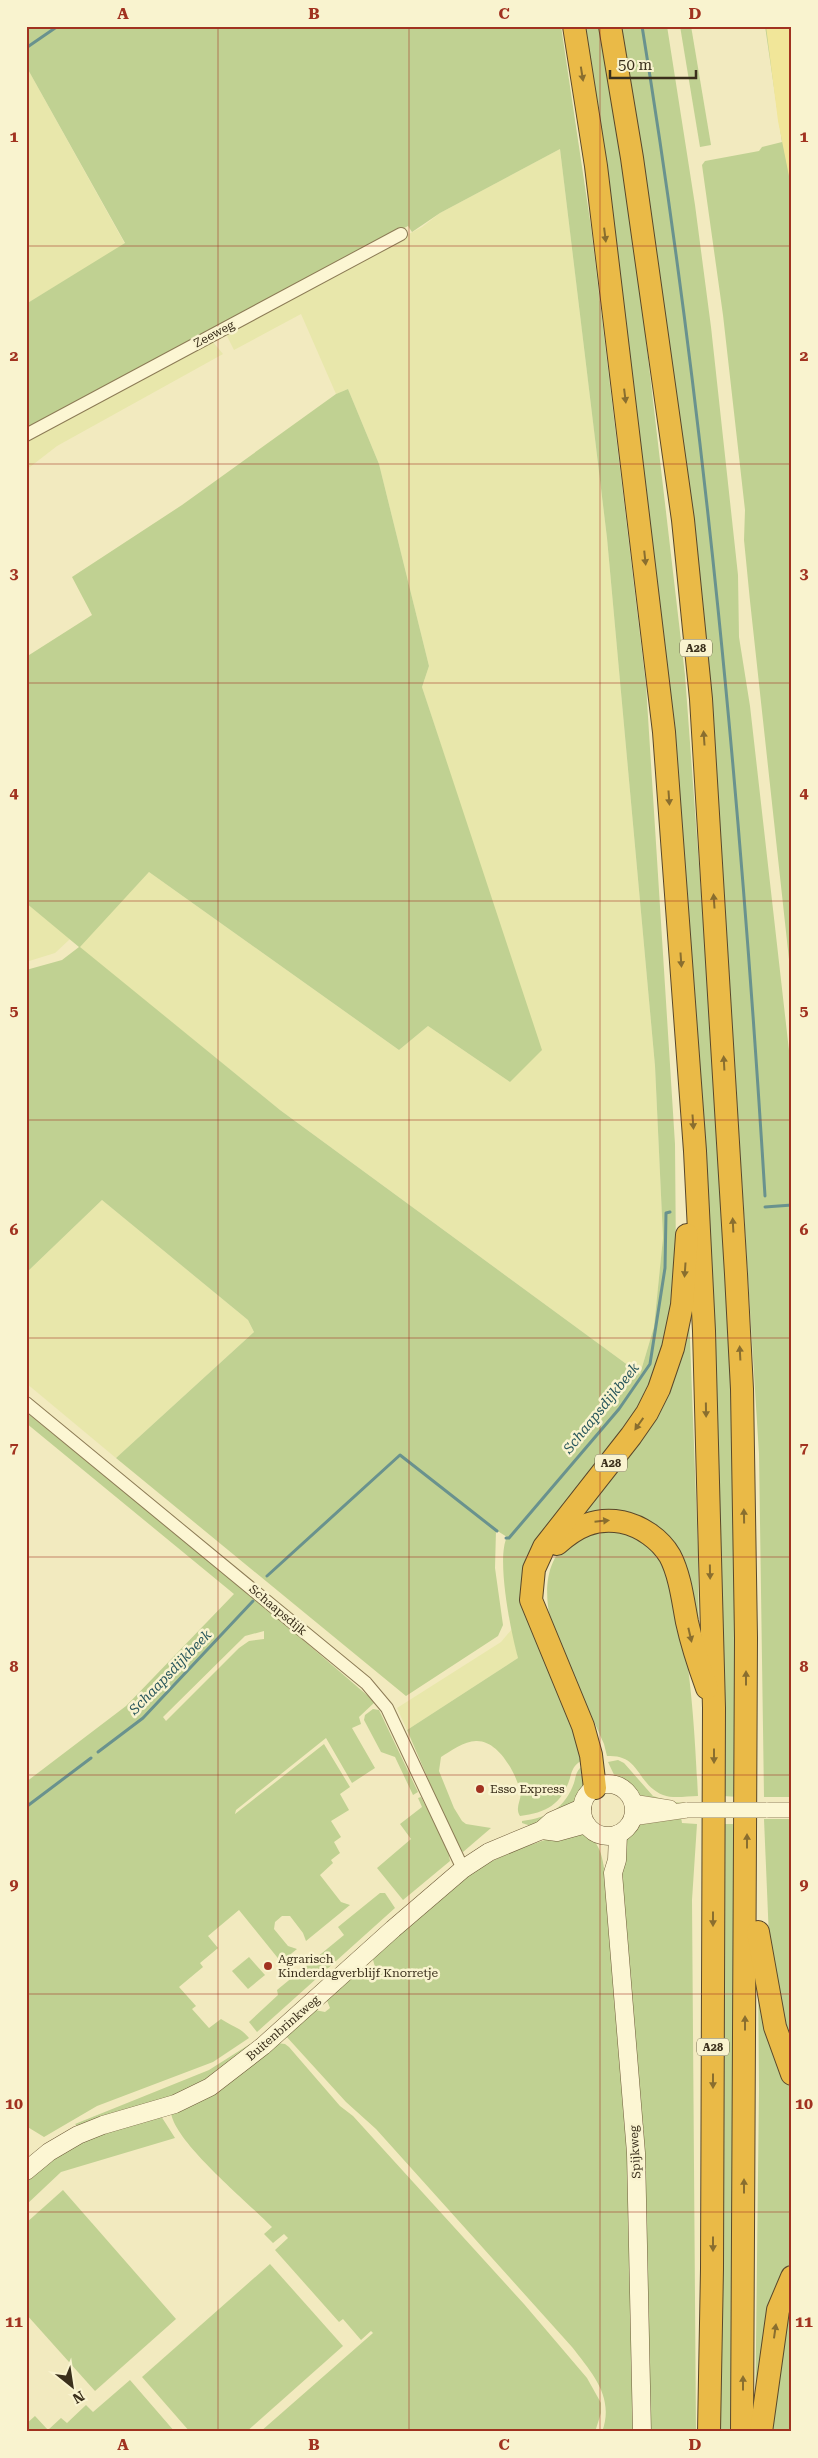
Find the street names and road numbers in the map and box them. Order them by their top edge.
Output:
street label: Zeeweg [191,317,237,350]
road number: A28 [680,640,712,656]
road number: A28 [595,1455,627,1472]
street label: Schaapsdijk [246,1582,310,1638]
street label: Buitenbrinkweg [244,1992,323,2064]
road number: A28 [697,2038,729,2056]
street label: Spijkweg [627,2125,643,2179]

